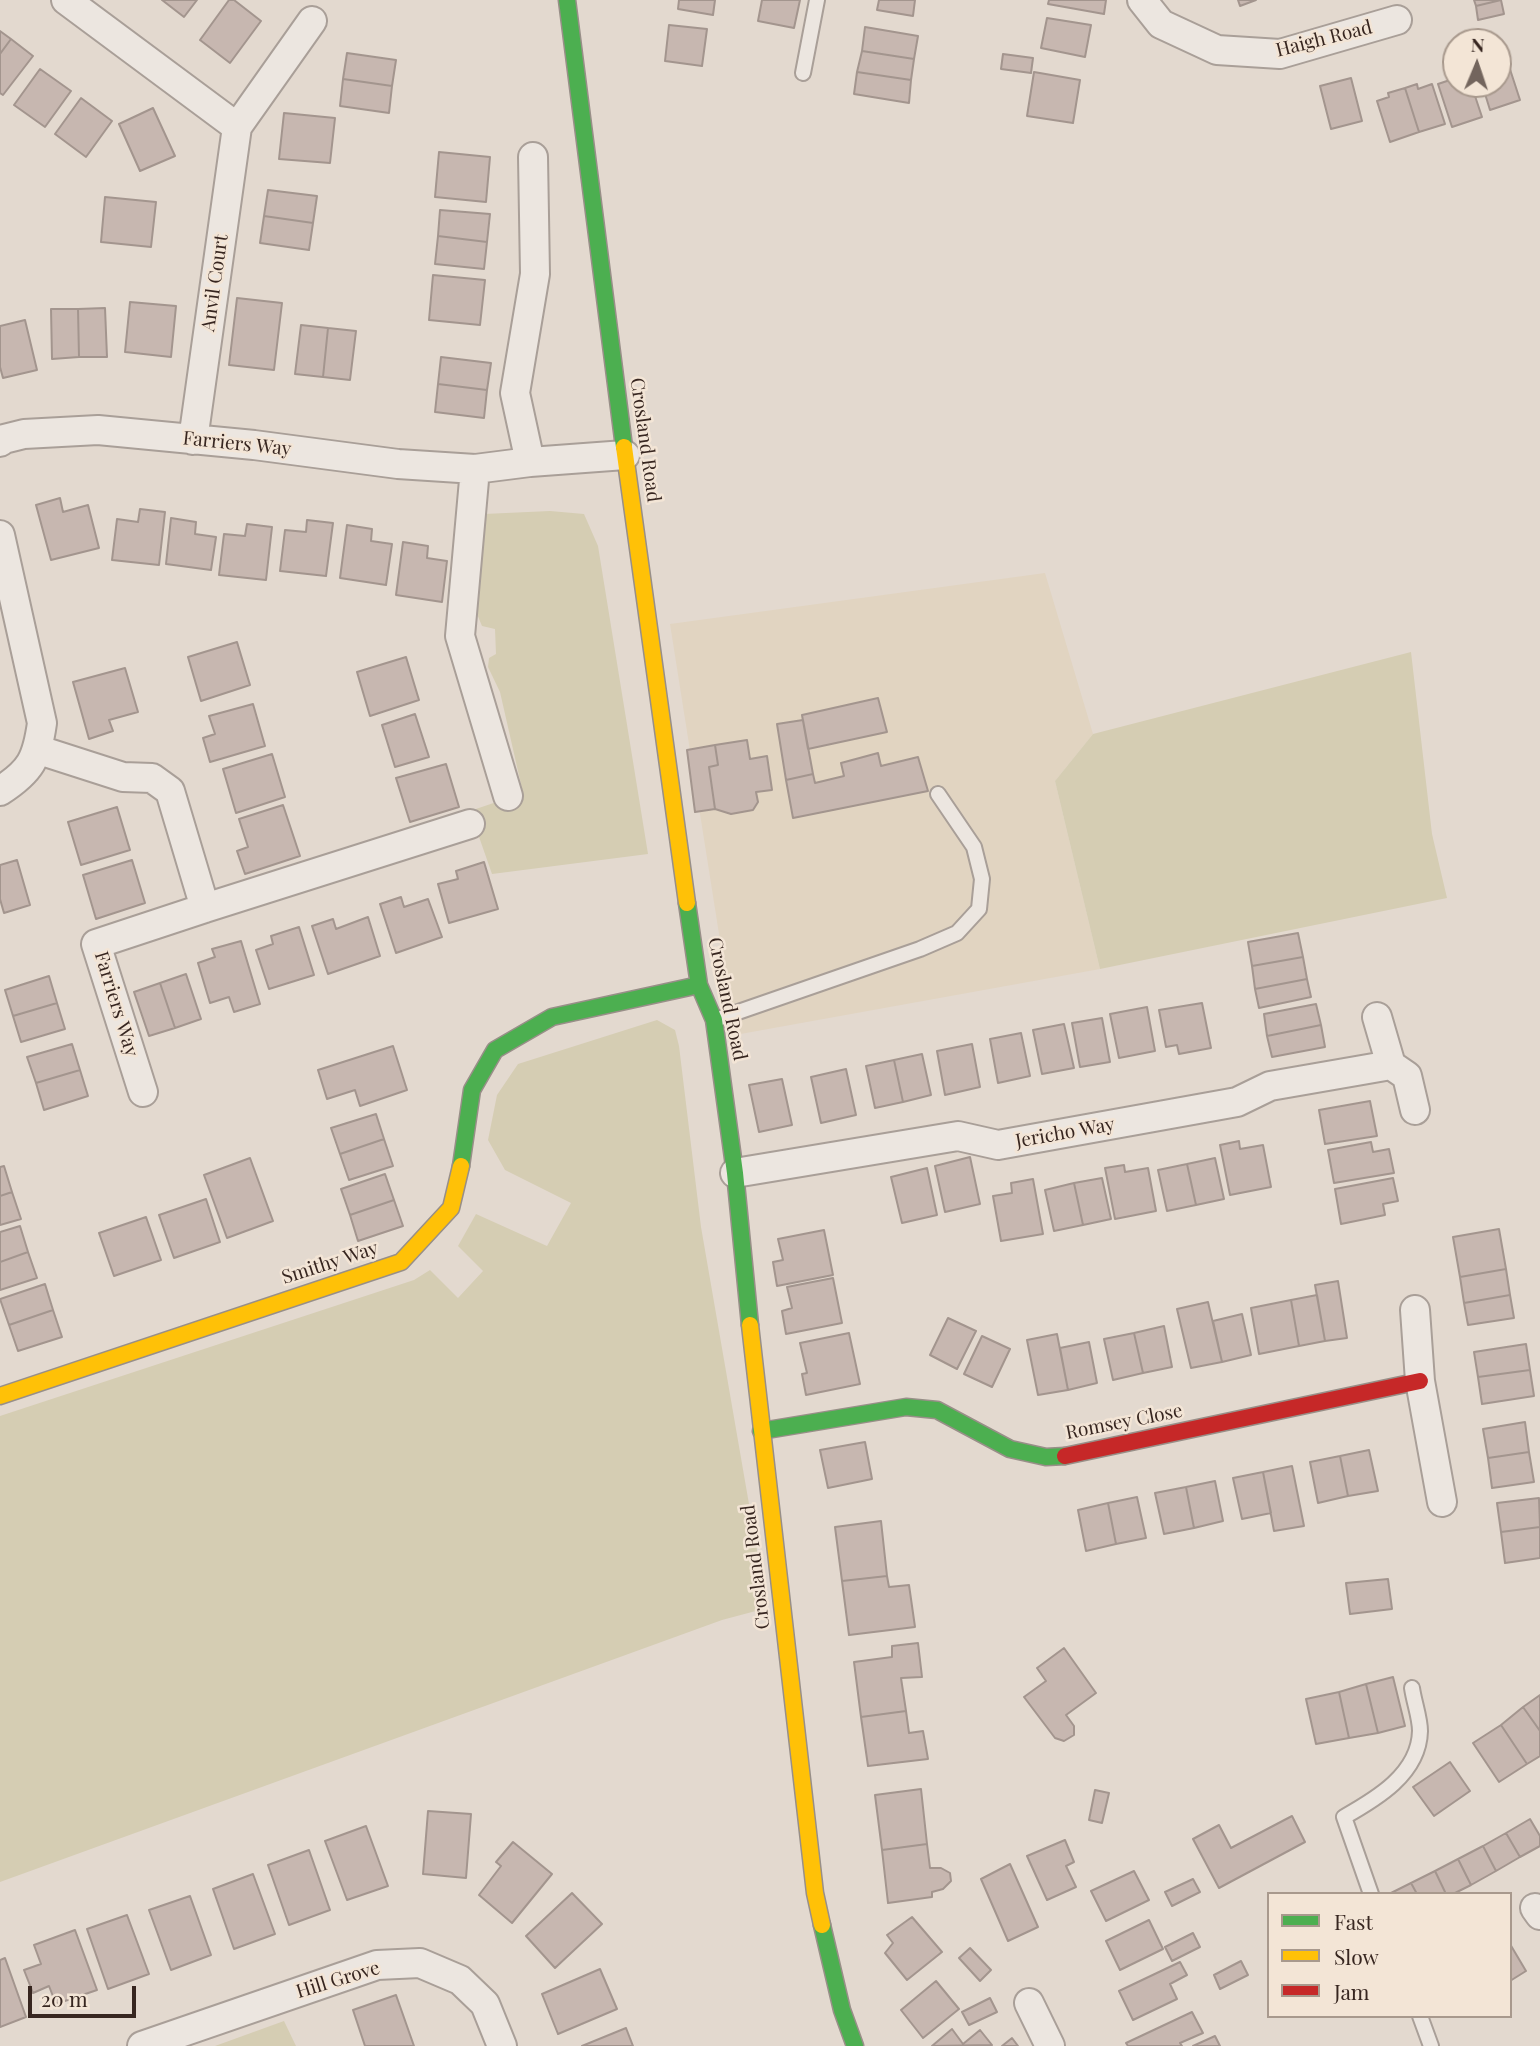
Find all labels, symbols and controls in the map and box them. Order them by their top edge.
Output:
street label: Haigh Road [1273,16,1375,62]
north arrow [1442,28,1512,98]
text: N [1470,31,1485,57]
street label: Anvil Court [197,233,233,333]
street label: Crosland Road [625,376,665,504]
street label: Farriers Way [182,427,292,461]
street label: Crosland Road [703,935,751,1063]
street label: Farriers Way [89,949,143,1059]
street label: Jericho Way [1014,1113,1116,1153]
street label: Smithy Way [279,1237,381,1289]
street label: Romsey Close [1064,1399,1184,1445]
street label: Crosland Road [737,1503,775,1631]
legend [1267,1892,1512,2018]
text: Fast [1334,1907,1373,1935]
text: Slow [1334,1942,1379,1970]
street label: Hill Grove [294,1957,382,2003]
scale bar [32,1972,140,2016]
text: Jam [1334,1977,1370,2005]
text: 20 m [41,1984,88,2012]

